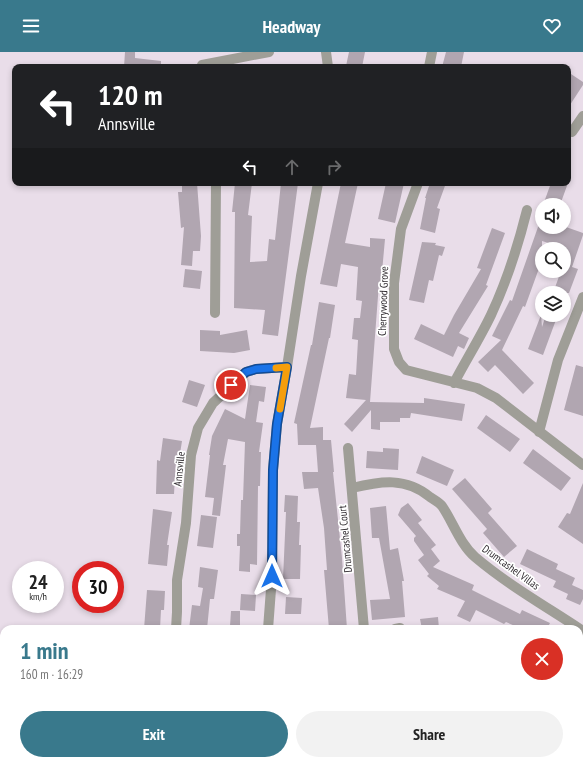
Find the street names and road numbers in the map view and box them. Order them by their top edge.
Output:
street label: Cherrywood Grove [375,266,391,336]
street label: Annsville [170,450,188,487]
street label: Drumcashel Court [335,505,355,573]
street label: Drumcashel Villas [480,541,543,593]

